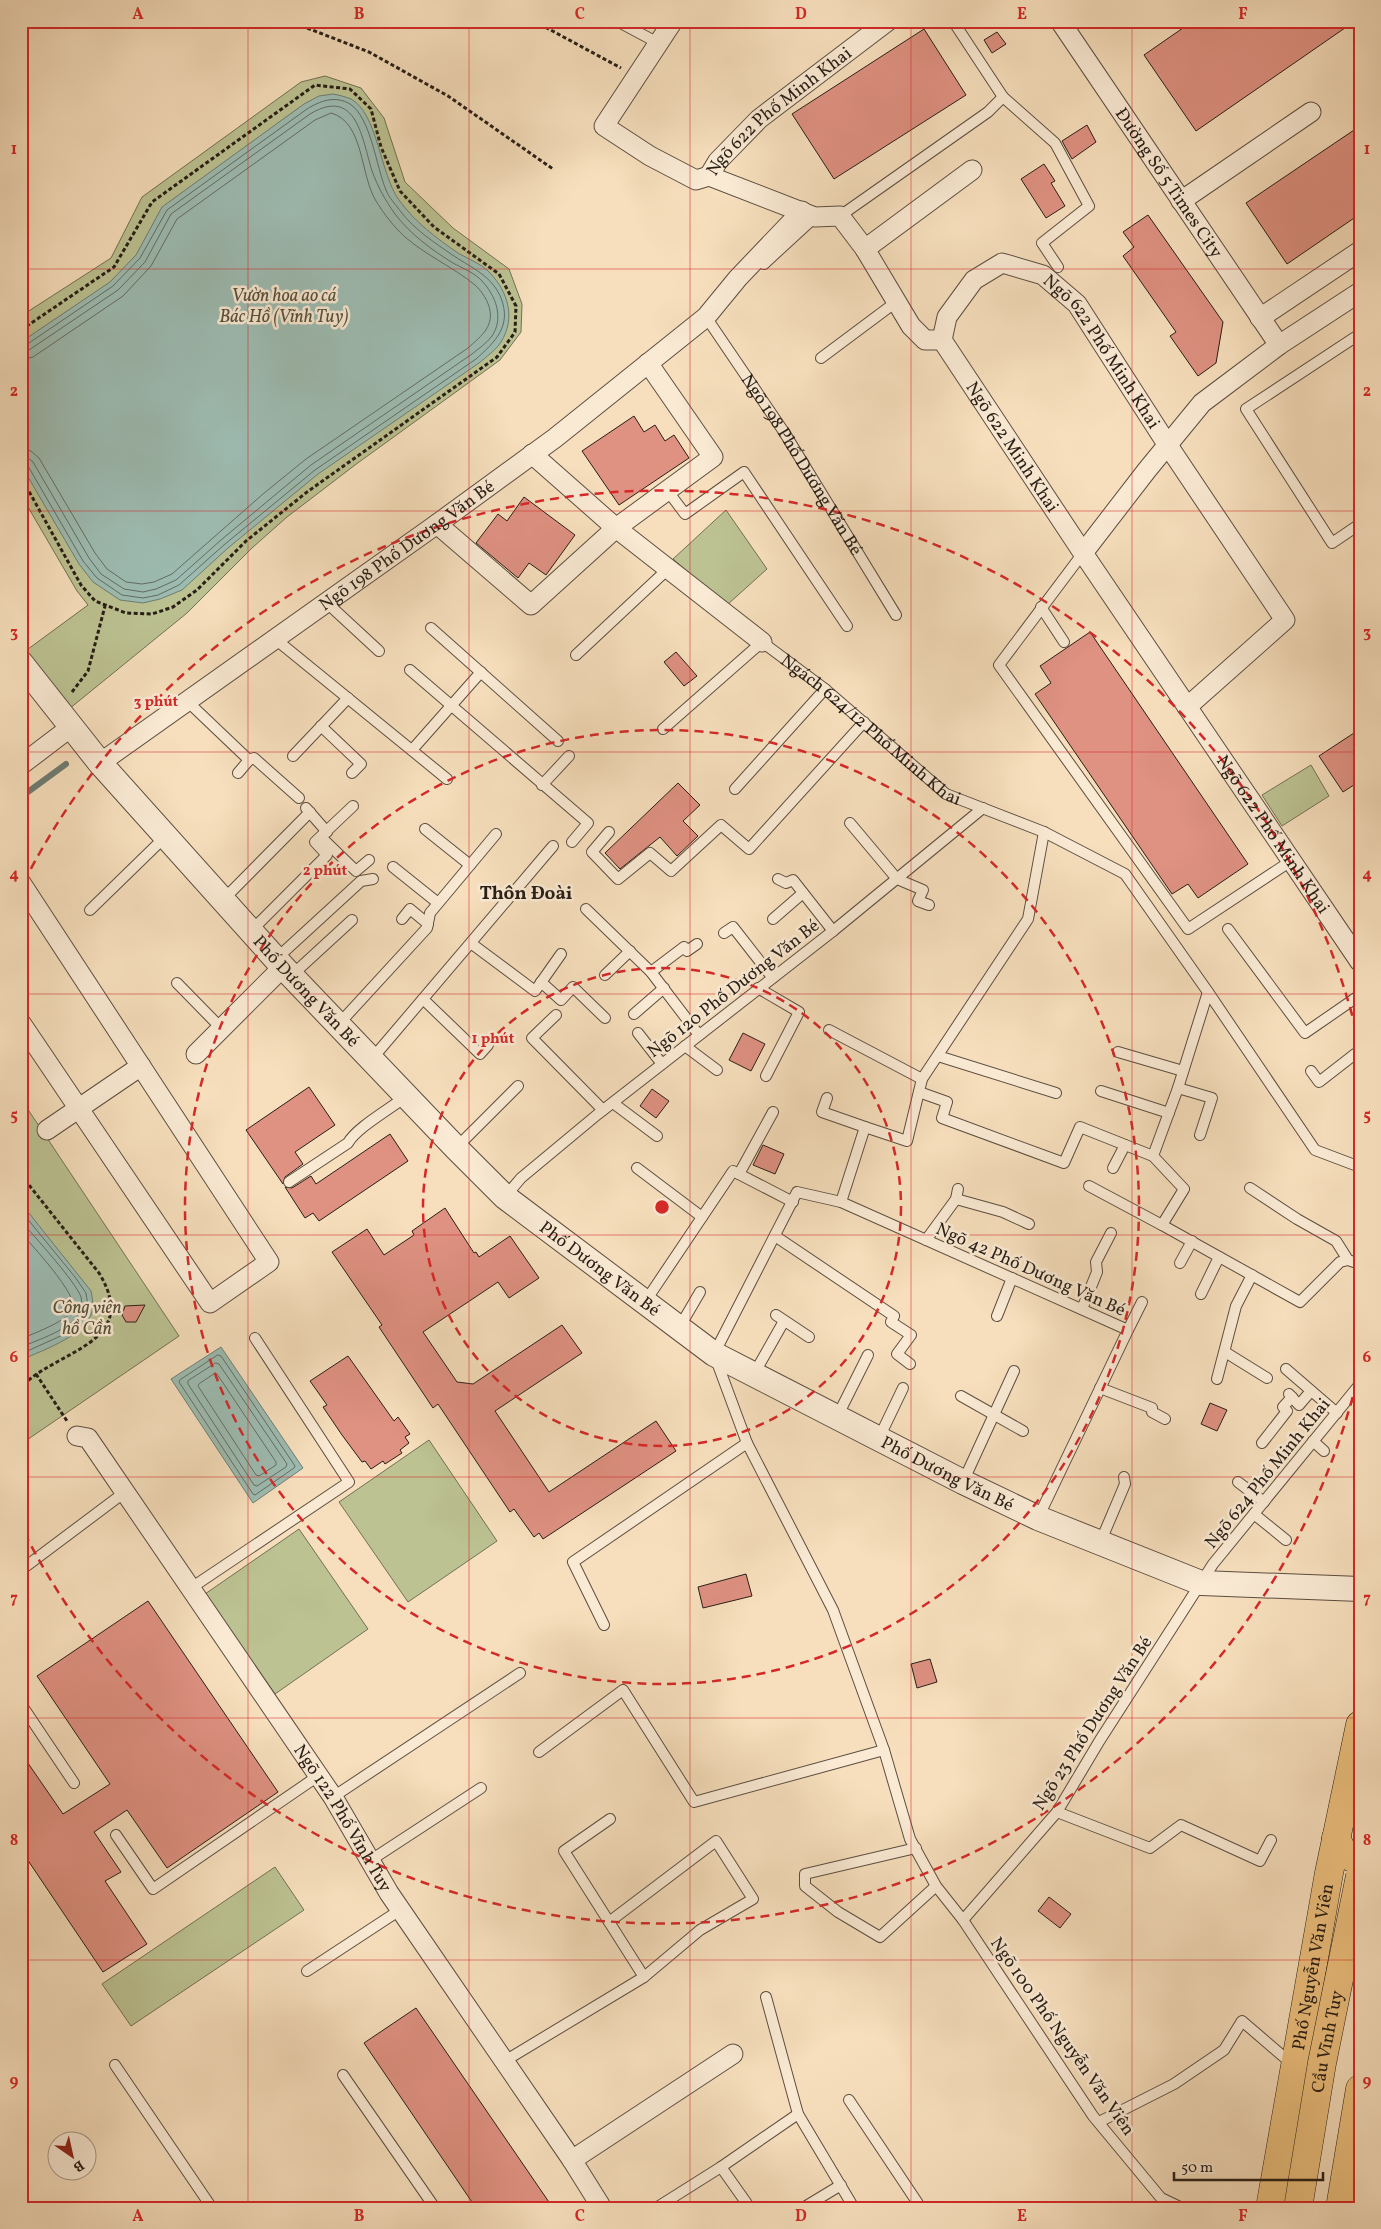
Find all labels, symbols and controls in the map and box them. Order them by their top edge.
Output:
text: A [132,4,144,26]
text: B [354,4,365,26]
text: C [575,4,585,26]
text: D [795,4,807,26]
text: E [1017,4,1027,26]
text: F [1238,4,1248,26]
street label: Ngõ 622 Phố Minh Khai [701,42,858,181]
street label: Đường Số 5 Times City [1108,103,1228,264]
text: 1 [11,139,17,161]
text: 1 [1364,139,1370,161]
street label: Ngõ 622 Phố Minh Khai [1037,269,1165,434]
park label: Vườn hoa ao cá Bác Hồ (Vĩnh Tuy) [219,284,349,330]
street label: Ngõ 198 Phố Dương Văn Bé [734,369,868,561]
street label: Ngõ 622 Minh Khai [959,377,1064,518]
text: 2 [10,381,18,403]
text: 2 [1363,381,1371,403]
street label: Ngõ 198 Phố Dương Văn Bé [314,475,500,618]
text: 3 [10,622,18,644]
text: 3 [1363,622,1371,644]
street label: Ngách 624/12 Phố Minh Khai [775,649,964,813]
text: 3 phút [134,692,179,713]
street label: Ngõ 622 Phố Minh Khai [1209,751,1335,919]
text: 2 phút [303,861,348,882]
text: 4 [9,864,19,886]
text: 4 [1362,864,1372,886]
district label: Thôn Đoài [479,881,573,907]
street label: Ngõ 120 Phố Dương Văn Bé [643,914,825,1064]
street label: Phố Dương Văn Bé [246,930,364,1054]
text: 1 phút [472,1029,515,1050]
text: 5 [10,1105,18,1127]
text: 5 [1363,1105,1371,1127]
centre of rings [653,1198,671,1216]
street label: Phố Dương Văn Bé [533,1216,665,1323]
street label: Ngõ 42 Phố Dương Văn Bé [931,1217,1129,1324]
park label: Công viên hồ Cần [53,1296,121,1342]
text: 6 [10,1347,19,1369]
text: 6 [1363,1347,1372,1369]
street label: Ngõ 624 Phố Minh Khai [1200,1393,1337,1555]
street label: Phố Dương Văn Bé [876,1431,1018,1519]
text: 7 [10,1588,18,1610]
text: 7 [1363,1588,1371,1610]
street label: Ngõ 23 Phố Dương Văn Bé [1027,1632,1159,1816]
street label: Ngõ 122 Phố Vĩnh Tuy [287,1740,397,1898]
text: 8 [10,1830,18,1852]
text: 8 [1363,1830,1371,1852]
street label: Phố Nguyễn Văn Viên [1287,1881,1341,2052]
street label: Ngõ 100 Phố Nguyễn Văn Viên [984,1933,1140,2141]
street label: Cầu Vĩnh Tuy [1306,1988,1351,2095]
text: 9 [10,2071,19,2093]
text: 9 [1363,2071,1372,2093]
north arrow [48,2132,98,2182]
scale bar [1174,2149,1322,2181]
text: B [69,2155,88,2176]
text: 50 m [1181,2158,1213,2179]
text: A [132,2206,144,2228]
text: B [354,2206,365,2228]
text: C [575,2206,585,2228]
text: D [795,2206,807,2228]
text: E [1017,2206,1027,2228]
text: F [1238,2206,1248,2228]

